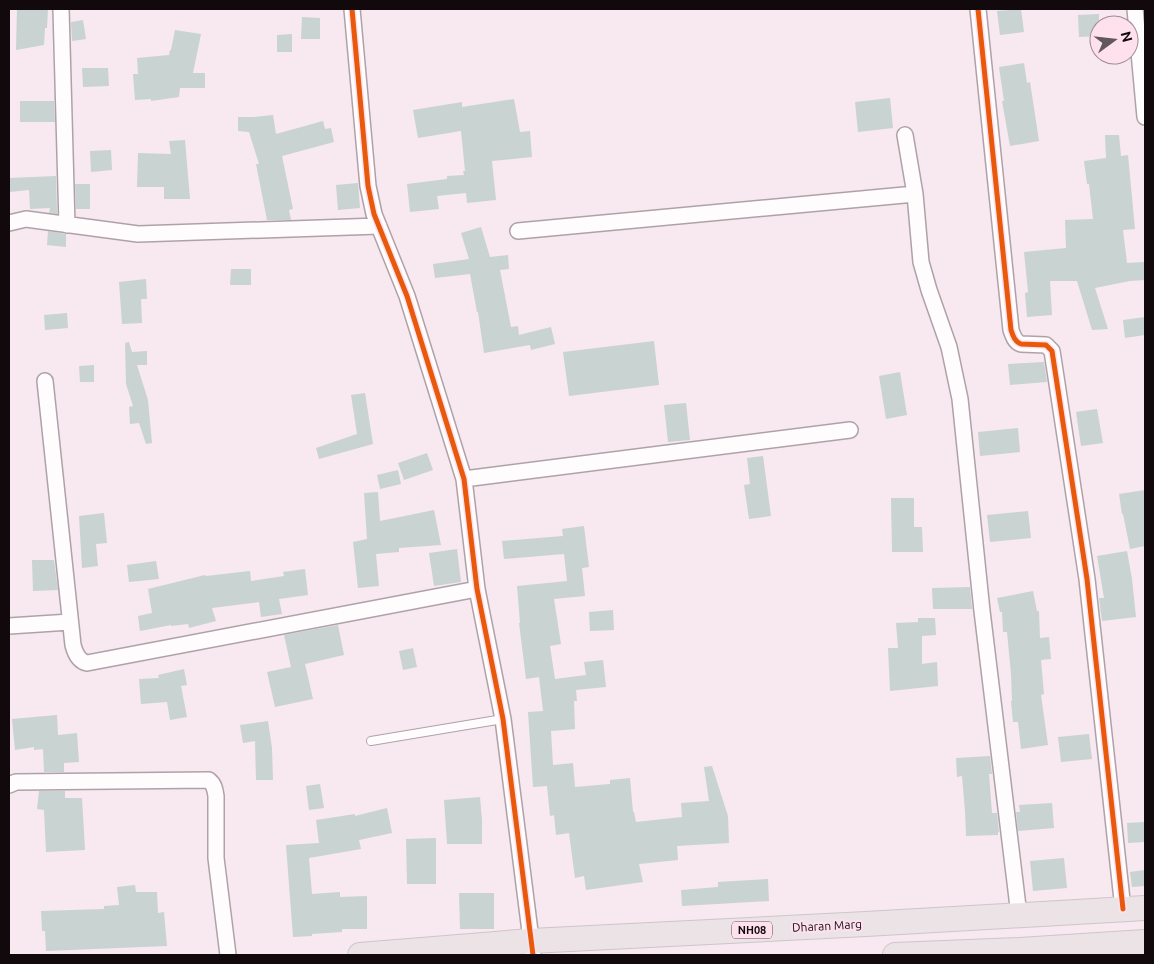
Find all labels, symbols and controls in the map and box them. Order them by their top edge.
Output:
north arrow [1089,15,1139,65]
text: N [1117,30,1136,44]
street label: Dharan Marg [792,917,862,934]
road number: NH08 [732,922,772,938]

